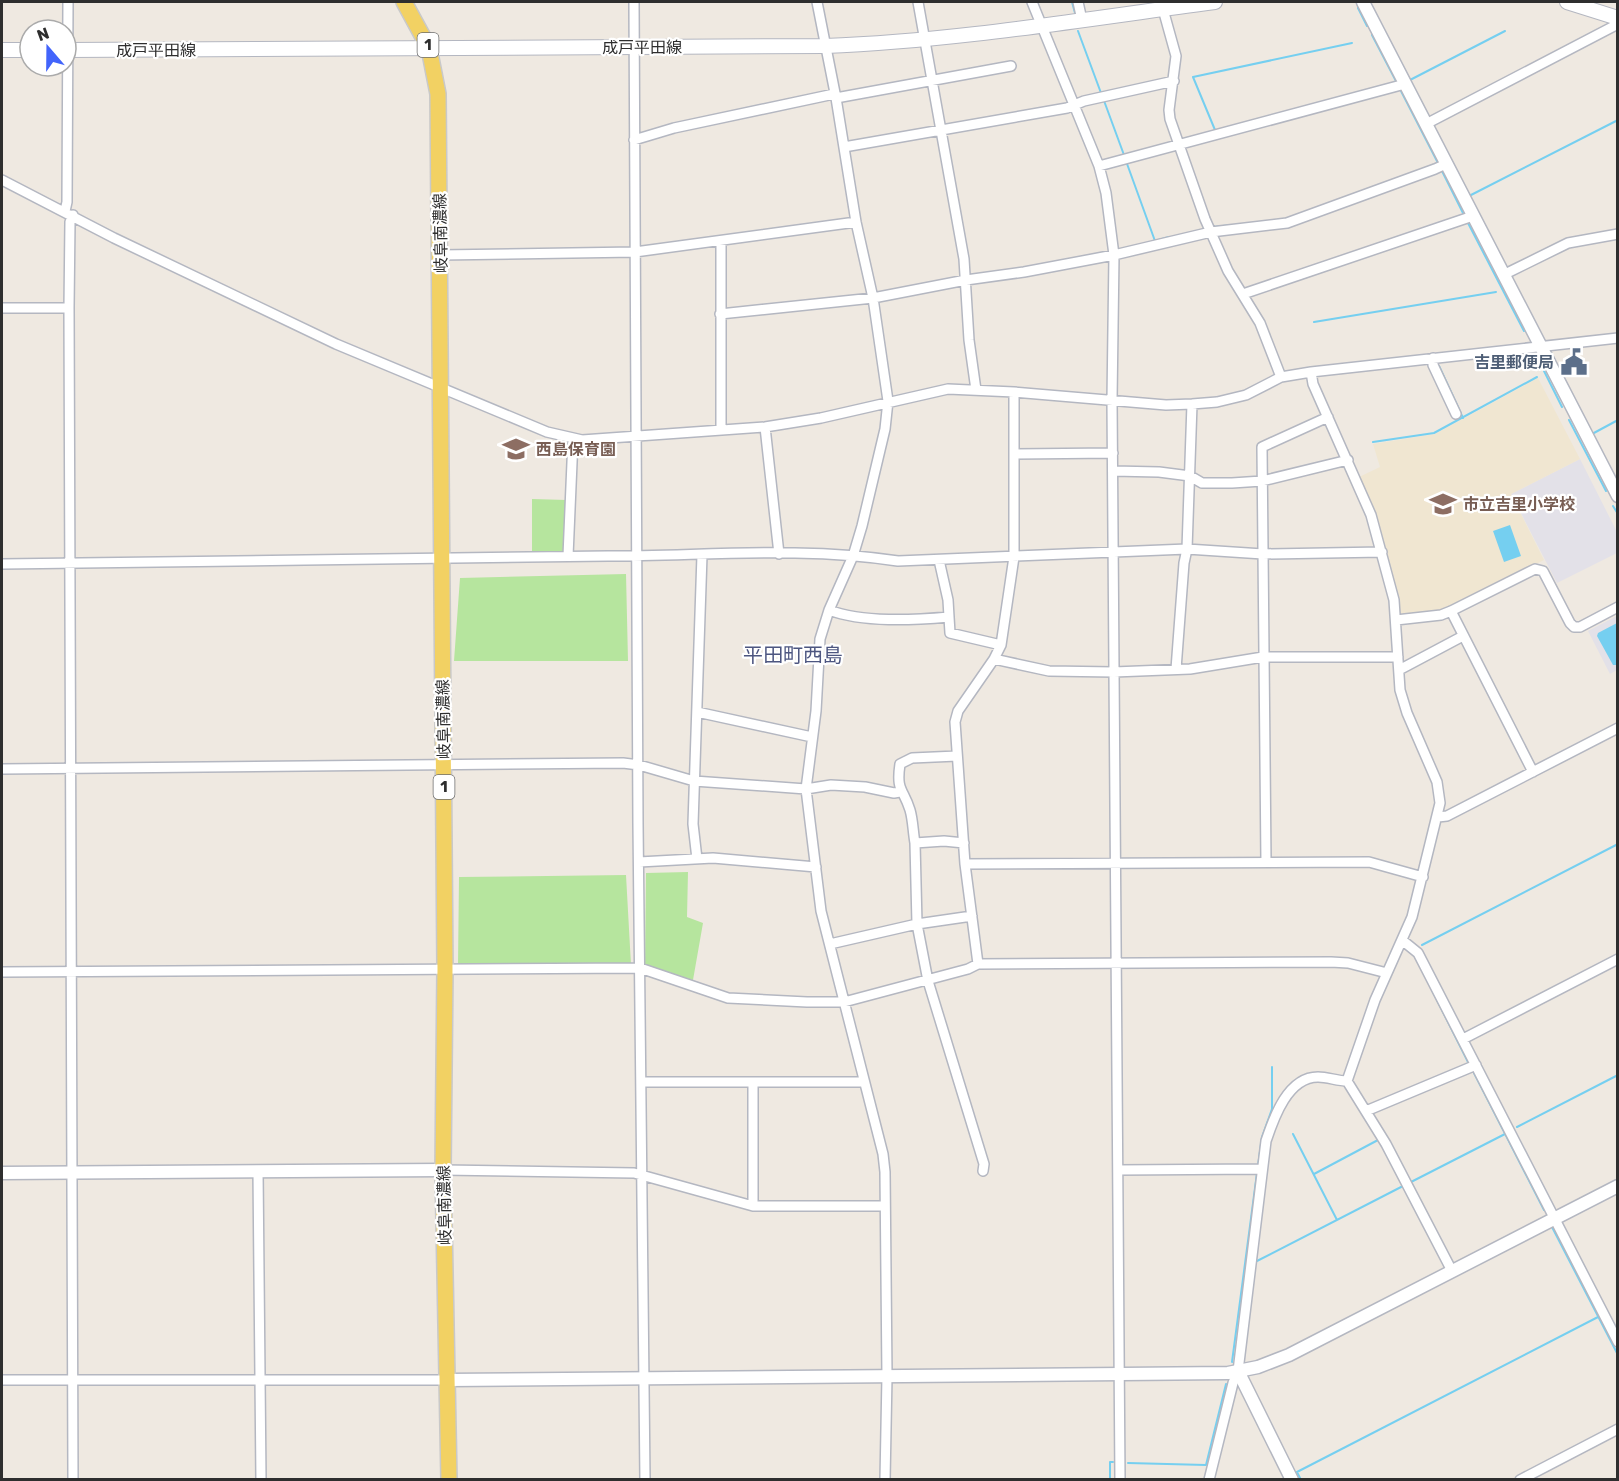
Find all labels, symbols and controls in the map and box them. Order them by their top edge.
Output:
north arrow [18,18,78,78]
text: N [34,23,52,45]
road number: 1 [418,33,438,57]
street label: 成戸平田線 [602,38,682,57]
street label: 成戸平田線 [116,41,196,60]
street label: 岐阜南濃線 [430,193,451,273]
public building icon: 吉里郵便局 [1559,347,1589,377]
place label: 吉里郵便局 [1474,353,1554,372]
school or university icon: 西島保育園 [501,434,531,464]
place label: 西島保育園 [536,440,616,459]
school or university icon: 市立吉里小学校 [1428,489,1458,519]
place label: 市立吉里小学校 [1463,495,1575,514]
district label: 平田町西島 [743,643,843,667]
street label: 岐阜南濃線 [433,679,454,759]
road number: 1 [434,775,454,799]
street label: 岐阜南濃線 [434,1165,455,1245]

